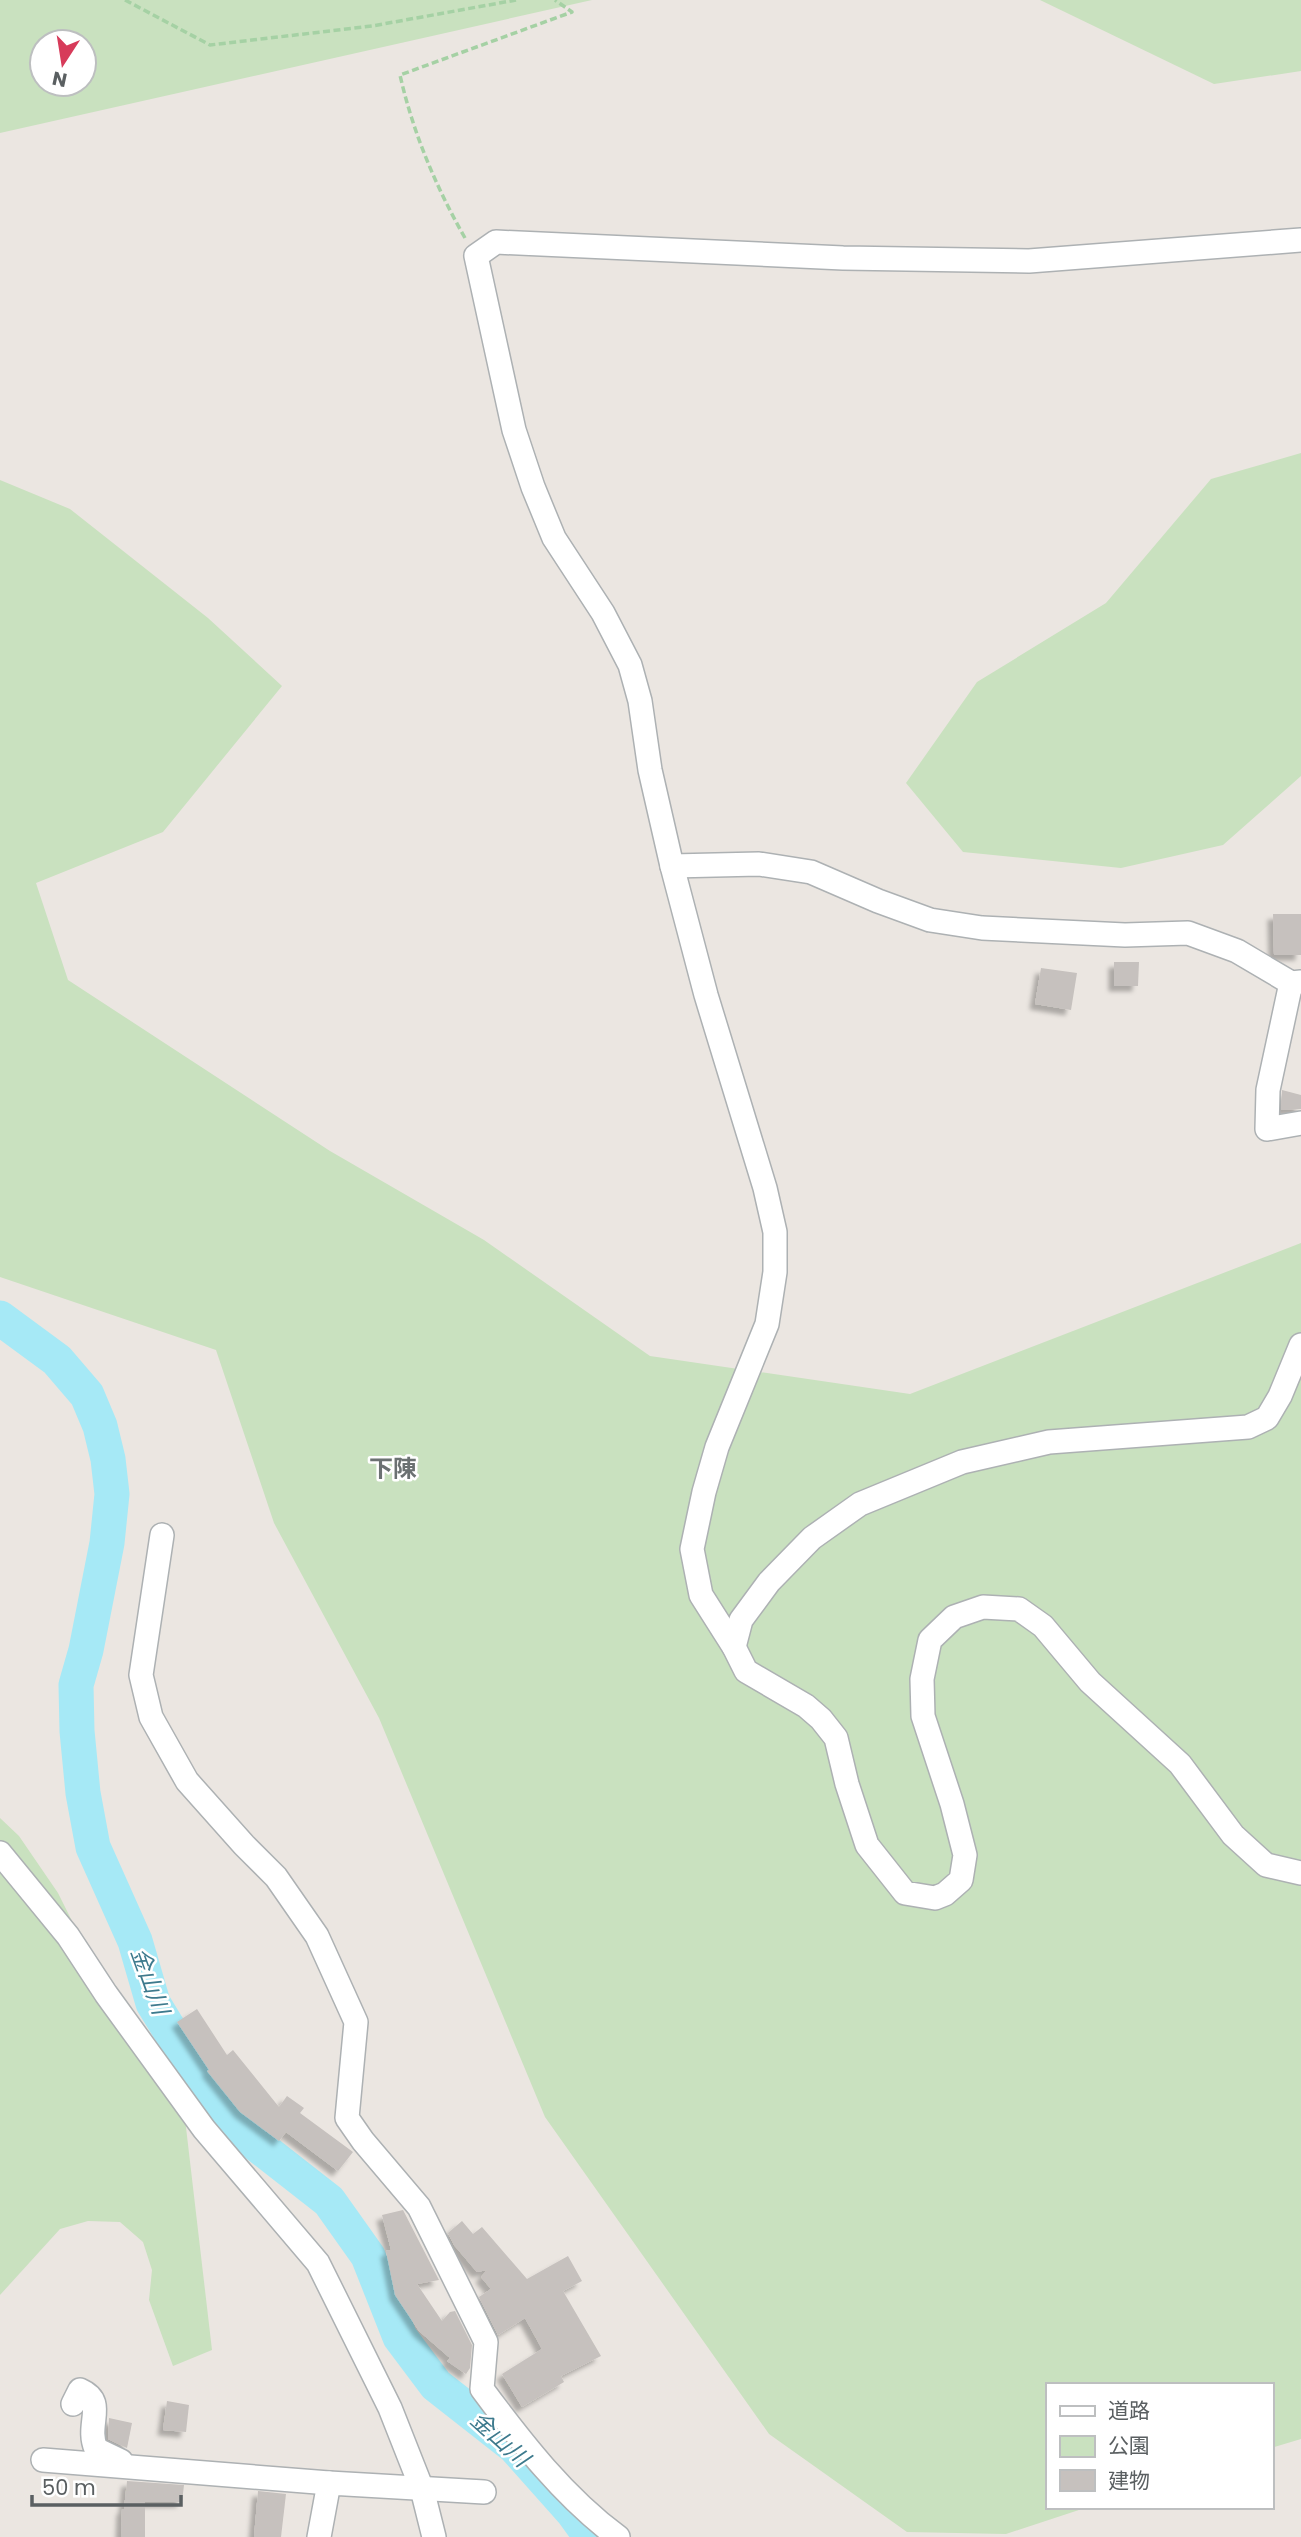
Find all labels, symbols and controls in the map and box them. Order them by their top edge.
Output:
north arrow [28,28,98,98]
text: N [50,64,69,94]
district label: 下陳 [369,1452,417,1485]
water label: 金山川 [123,1943,178,2022]
legend [1046,2383,1273,2509]
text: 道路 [1108,2396,1150,2425]
water label: 金山川 [464,2404,539,2476]
text: 公園 [1108,2431,1150,2460]
scale bar [32,2464,180,2508]
text: 建物 [1108,2466,1150,2495]
text: 50 m [42,2473,96,2502]

